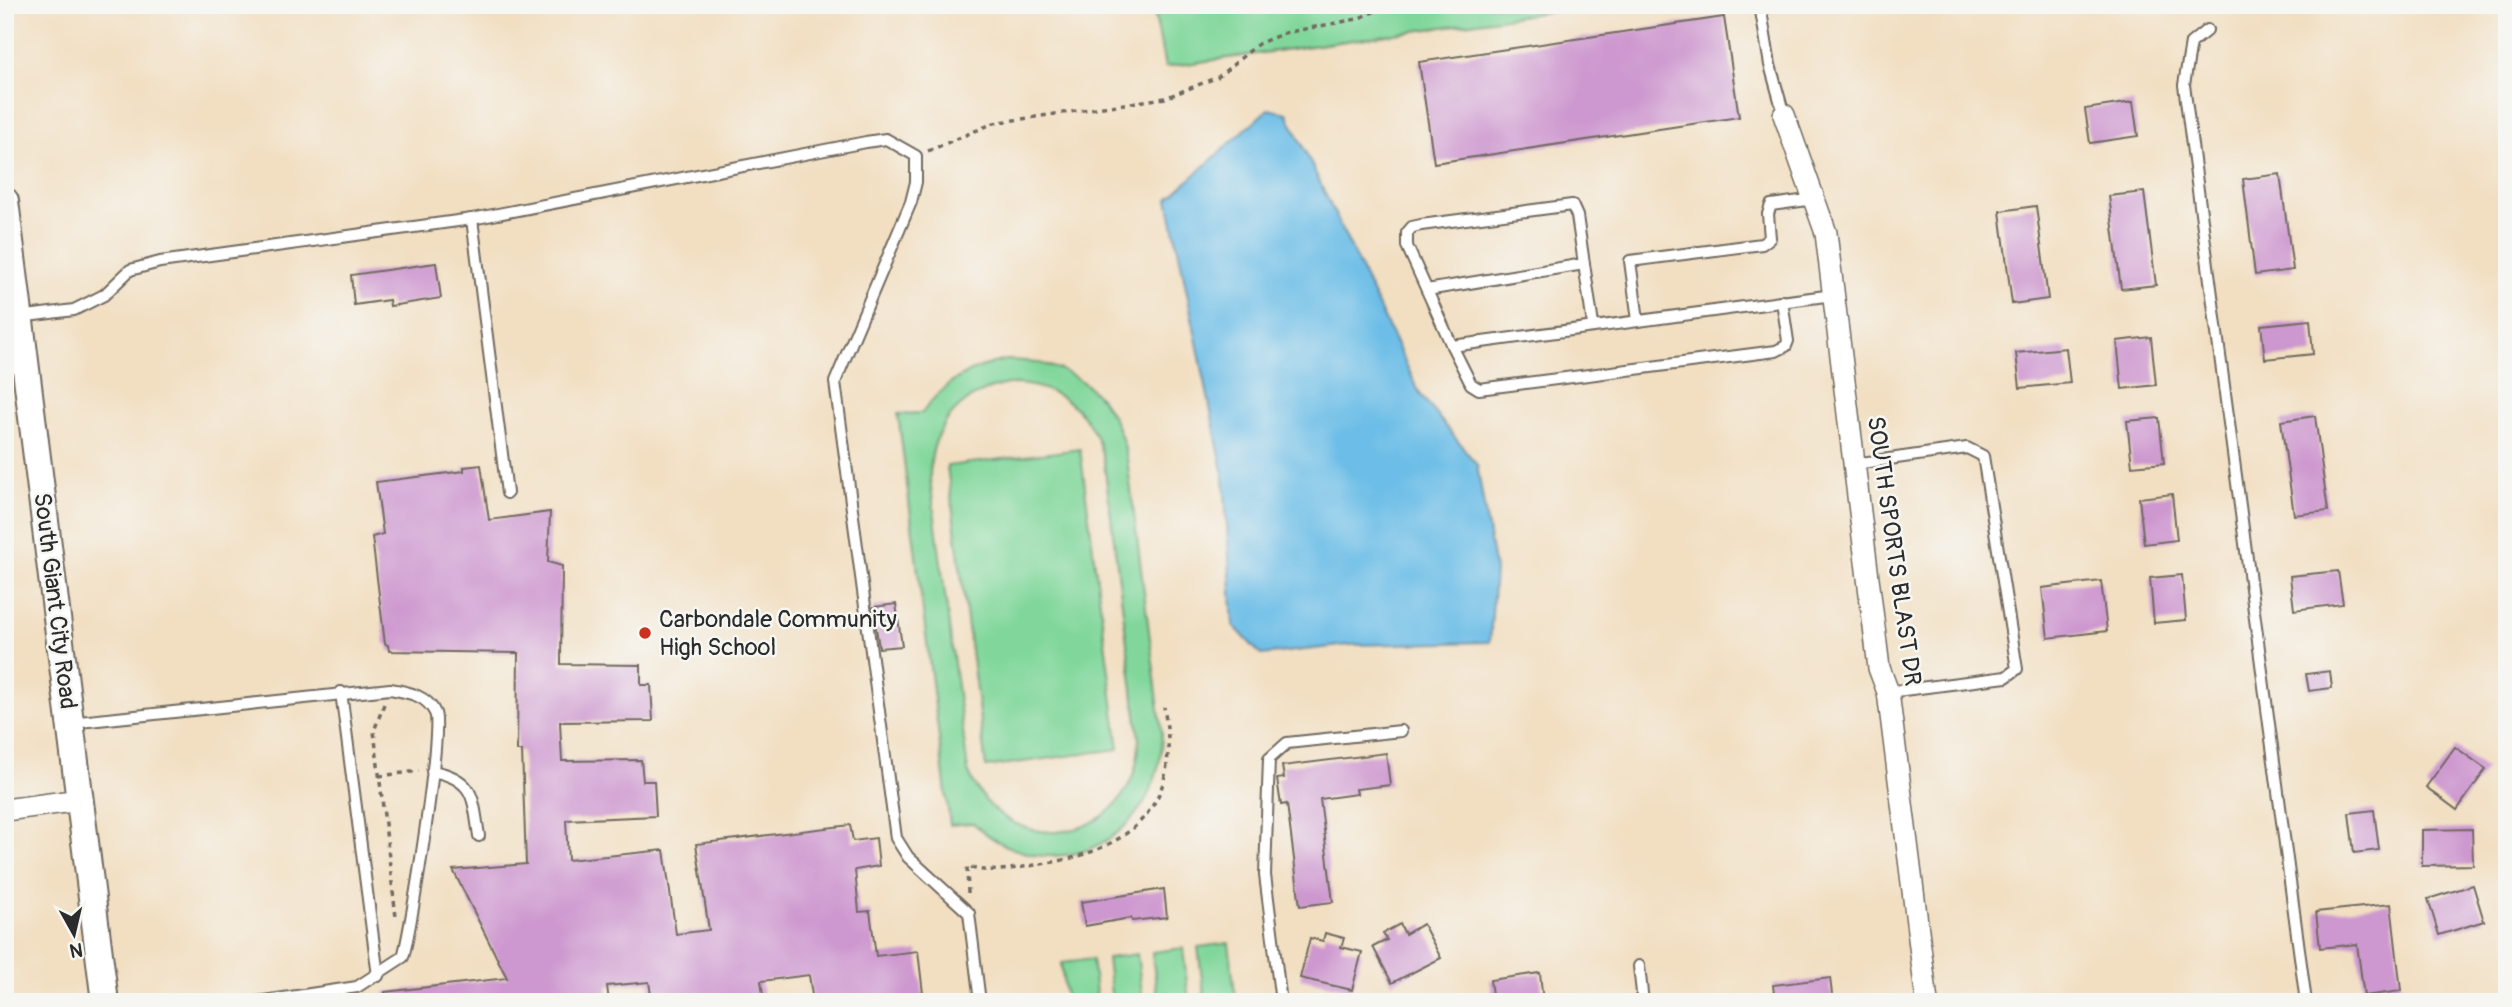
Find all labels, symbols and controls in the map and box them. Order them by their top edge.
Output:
street label: SOUTH SPORTS BLAST DR [1861,414,1927,688]
street label: South Giant City Road [27,491,83,711]
place label: Carbondale Community High School [659,605,897,662]
marker: Carbondale Community High School [637,625,653,641]
north arrow [38,898,108,968]
text: N [68,937,84,963]

